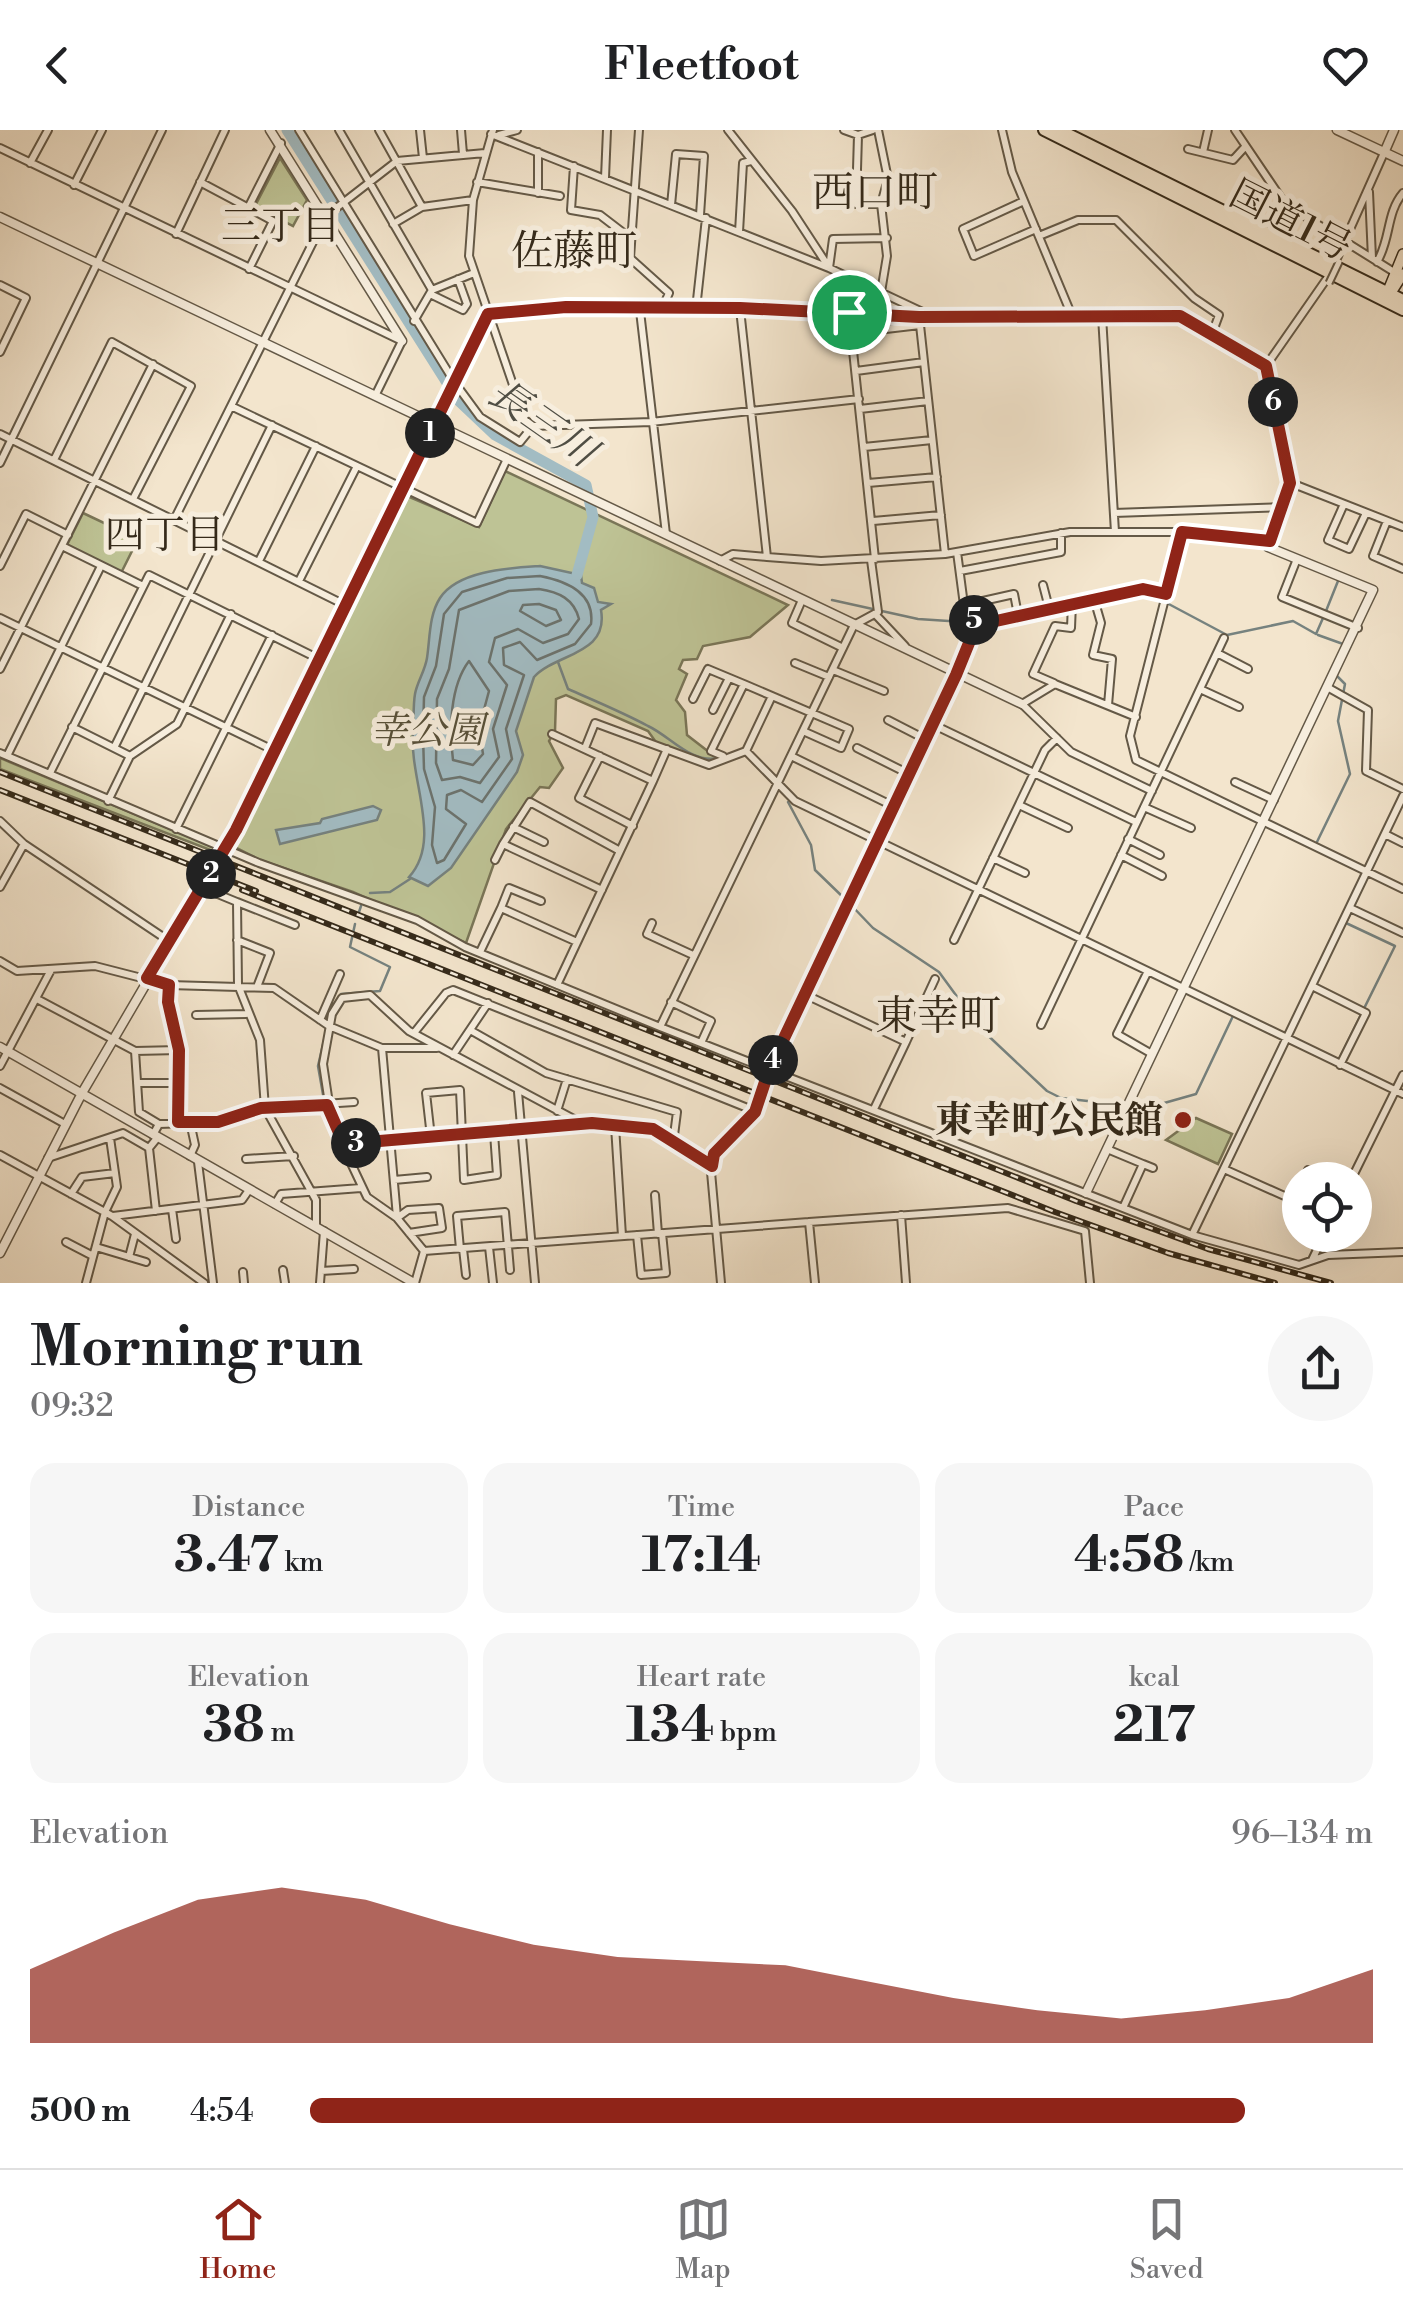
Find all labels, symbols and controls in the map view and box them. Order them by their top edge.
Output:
text: Fleetfoot [604,37,799,94]
icon: back [30,38,85,93]
icon: heart [1318,38,1373,93]
district label: 西口町 [812,167,938,220]
street label: 国道1号 [1222,171,1359,272]
district label: 三丁目 [221,202,341,252]
district label: 佐藤町 [511,226,637,279]
pin [807,270,892,355]
icon: arrive [822,285,877,340]
water label: 長三川 [478,369,609,481]
pin: 6 [1248,377,1298,427]
text: 6 [1264,384,1282,419]
pin: 1 [405,408,455,458]
text: 1 [423,415,437,450]
district label: 四丁目 [105,511,225,561]
pin: 5 [949,595,999,645]
text: 5 [965,602,983,637]
park label: 幸公園 [370,708,490,755]
pin: 2 [186,849,236,899]
text: 2 [202,856,220,891]
district label: 東幸町 [875,991,1001,1044]
pin: 4 [748,1035,798,1085]
text: 4 [764,1042,782,1077]
place label: 東幸町公民館 [935,1098,1163,1145]
marker: 東幸町公民館 [1172,1109,1194,1131]
pin: 3 [331,1118,381,1168]
text: 3 [348,1125,364,1160]
map controls [1282,1162,1372,1252]
button: locate [1282,1162,1372,1252]
text: Morning run [30,1314,363,1383]
button: share [1268,1316,1373,1421]
text: 09:32 [30,1386,114,1426]
text: Distance [192,1490,305,1525]
text: Time [668,1490,735,1525]
text: Pace [1124,1490,1184,1525]
text: 3.47 [174,1525,279,1587]
text: 17:14 [642,1525,761,1587]
text: 4:58 [1074,1525,1184,1587]
text: km [279,1545,324,1580]
text: /km [1184,1545,1234,1580]
text: Elevation [188,1660,309,1695]
text: Heart rate [637,1660,766,1695]
text: kcal [1129,1660,1180,1695]
text: 38 [203,1695,265,1757]
text: 134 [626,1695,714,1757]
text: 217 [1113,1695,1195,1757]
text: m [265,1715,295,1750]
text: bpm [714,1715,777,1750]
text: Elevation [30,1813,169,1853]
text: 96–134 m [1231,1813,1373,1853]
text: 500 m [30,2091,131,2131]
text: 4:54 [190,2091,254,2131]
tab: Home [200,2192,276,2287]
tab: Map [676,2192,731,2287]
tab: Saved [1130,2192,1203,2287]

